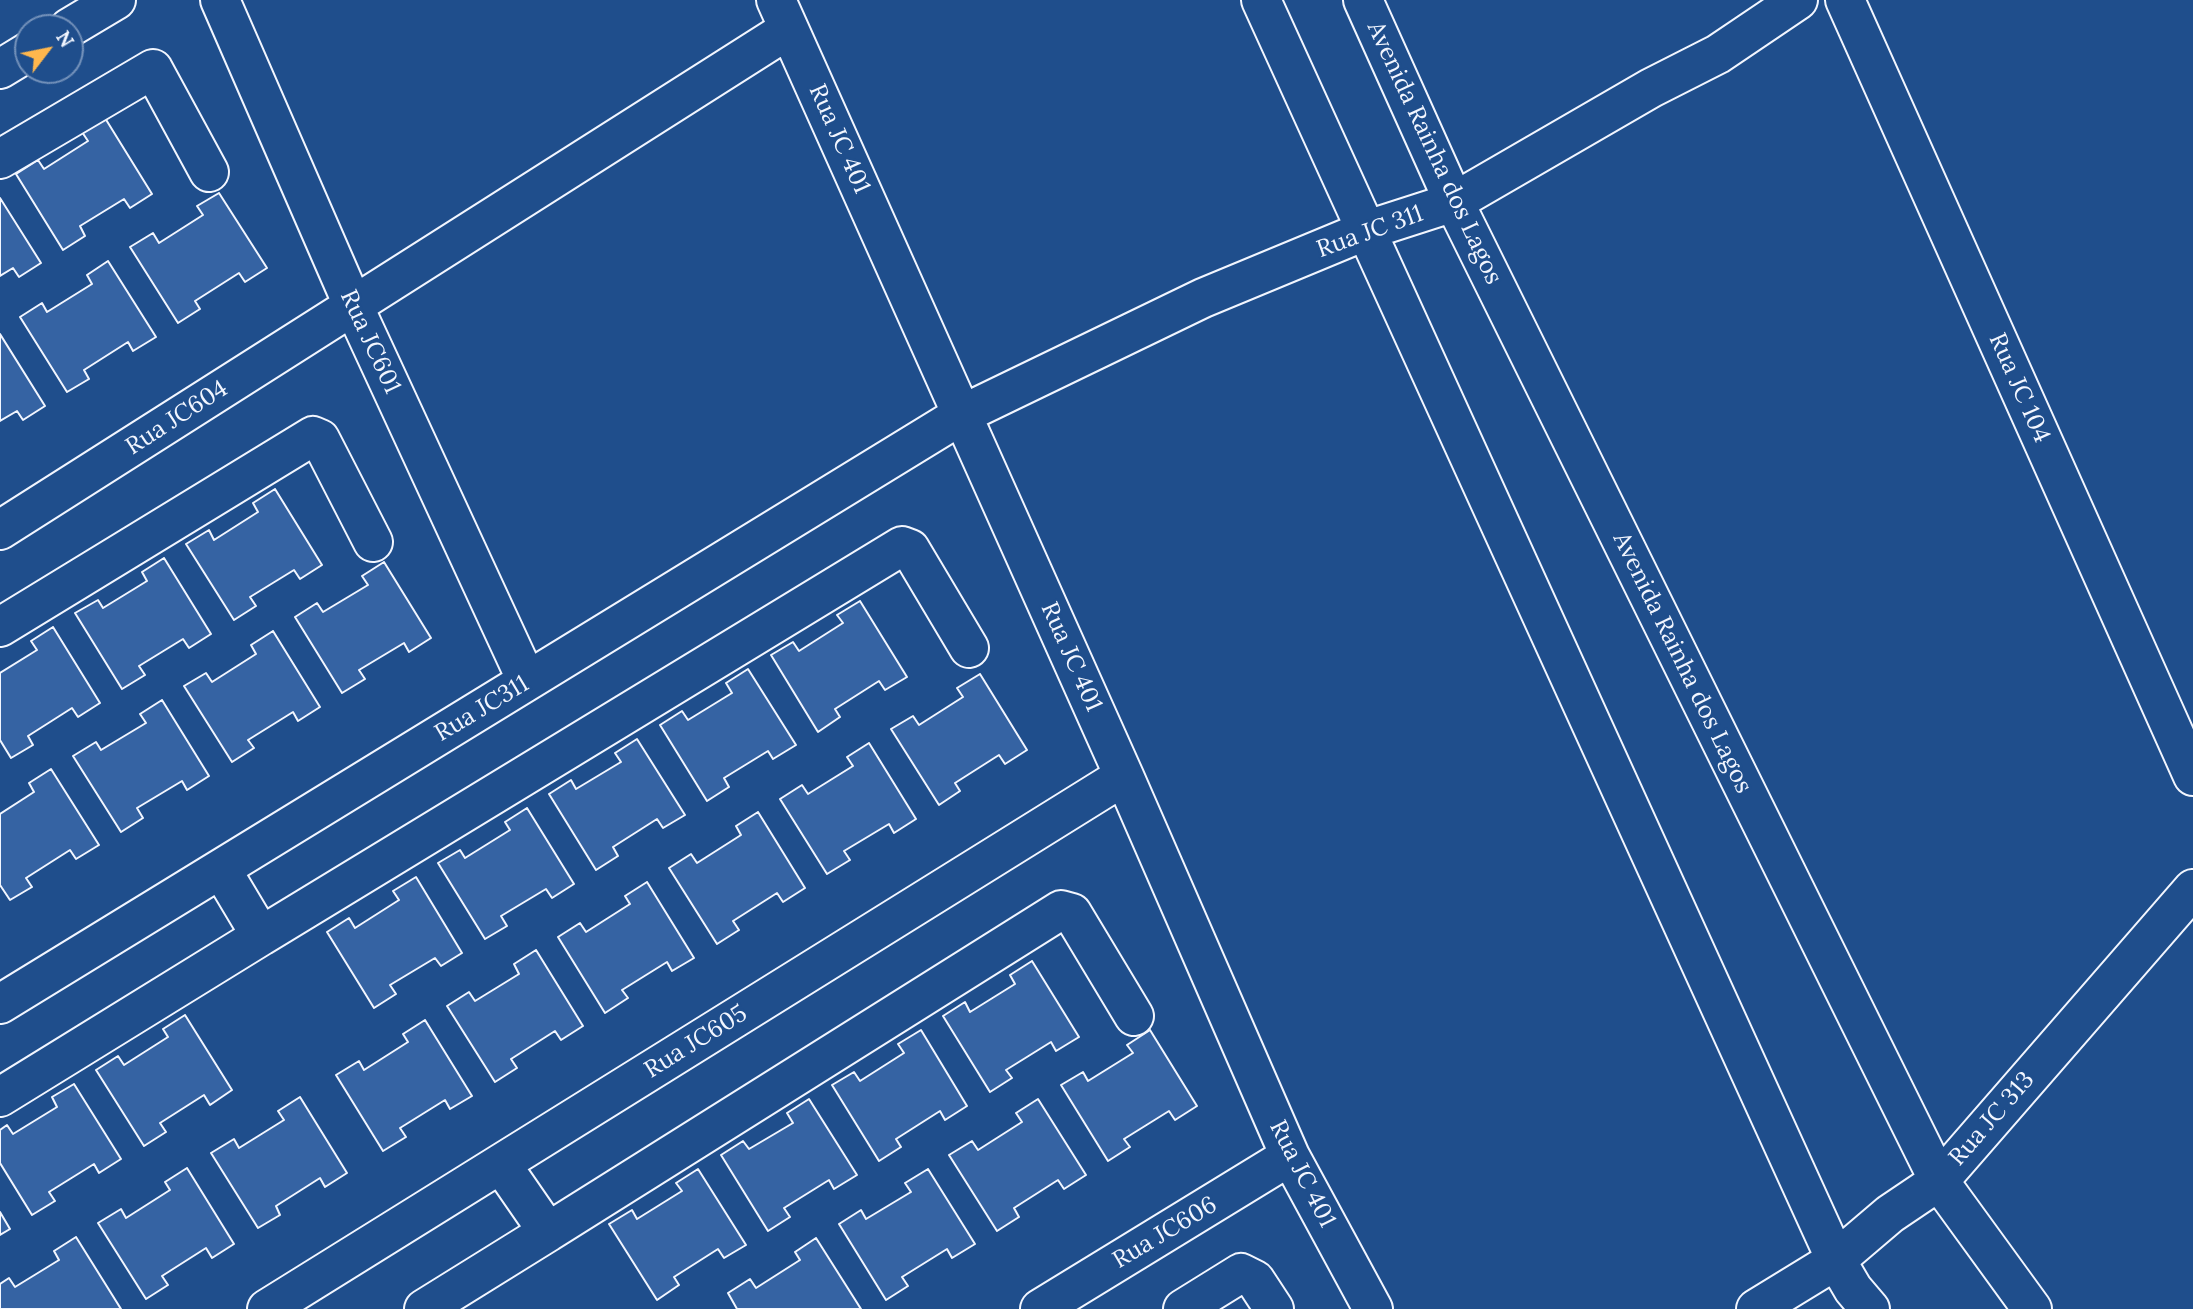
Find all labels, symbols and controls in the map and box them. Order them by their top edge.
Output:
north arrow [14,14,84,84]
street label: Avenida Rainha dos Lagos [1360,17,1508,289]
text: N [51,26,79,52]
street label: Rua JC 401 [802,80,876,198]
street label: Rua JC 311 [1313,200,1427,264]
street label: Rua JC601 [333,286,407,398]
street label: Rua JC 104 [1982,329,2056,447]
street label: Rua JC604 [121,374,233,462]
street label: Avenida Rainha dos Lagos [1606,528,1758,798]
street label: Rua JC 401 [1034,598,1108,716]
street label: Rua JC311 [430,670,534,748]
street label: Rua JC605 [639,999,753,1085]
street label: Rua JC 313 [1943,1066,2041,1172]
street label: Rua JC 401 [1263,1115,1341,1233]
street label: Rua JC606 [1108,1191,1222,1275]

